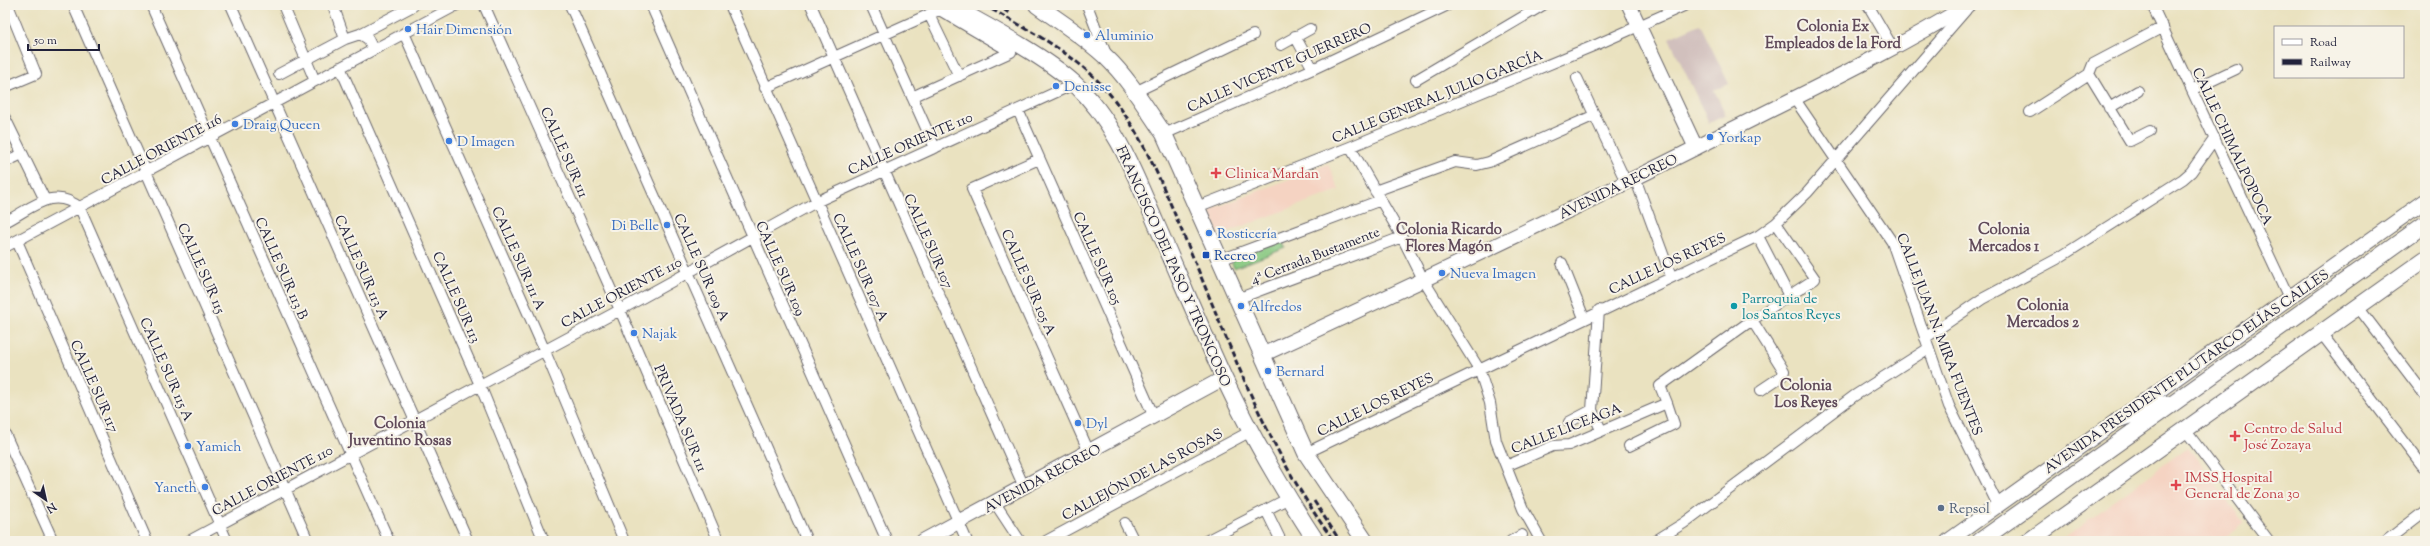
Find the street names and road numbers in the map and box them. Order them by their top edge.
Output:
street label: CALLE VICENTE GUERRERO [1184,19,1375,119]
street label: CALLE GENERAL JULIO GARCÍA [1329,46,1547,149]
street label: CALLE CHIMALPOPOCA [2186,65,2277,229]
street label: CALLE SUR 111 [534,104,592,202]
street label: CALLE ORIENTE 110 [845,108,976,181]
street label: CALLE ORIENTE 116 [98,110,226,191]
street label: FRANCISCO DEL PASO Y TRONCOSO [1110,143,1235,390]
street label: AVENIDA RECREO [1556,150,1682,225]
street label: CALLE SUR 107 [897,191,957,293]
street label: CALLE SUR 111 A [485,204,549,315]
street label: CALLE SUR 105 [1067,209,1126,309]
street label: CALLE SUR 109 A [667,211,733,326]
street label: CALLE SUR 107 A [826,211,892,326]
street label: CALLE SUR 113 A [328,212,392,324]
street label: CALLE SUR 113 B [249,214,312,323]
street label: CALLE SUR 109 [749,218,809,320]
street label: CALLE SUR 115 [171,220,229,318]
street label: 4ª Cerrada Bustamente [1248,223,1383,291]
street label: CALLE SUR 105 A [995,227,1060,340]
street label: CALLE LOS REYES [1606,229,1730,301]
street label: CALLE JUAN N. MIRA FUENTES [1890,231,1986,439]
street label: CALLE SUR 113 [426,249,484,347]
street label: CALLE ORIENTE 110 [558,253,686,334]
street label: AVENIDA PRESIDENTE PLUTARCO ELÍAS CALLES [2041,266,2334,479]
street label: CALLE SUR 115 A [133,315,197,426]
street label: CALLE SUR 117 [64,337,123,436]
street label: PRIVADA SUR 111 [647,362,711,476]
street label: CALLE LOS REYES [1314,369,1437,443]
street label: CALLE LICEAGA [1509,399,1625,460]
street label: CALLEJÓN DE LAS ROSAS [1059,425,1227,527]
street label: AVENIDA RECREO [981,440,1105,519]
street label: CALLE ORIENTE 110 [209,441,337,522]

